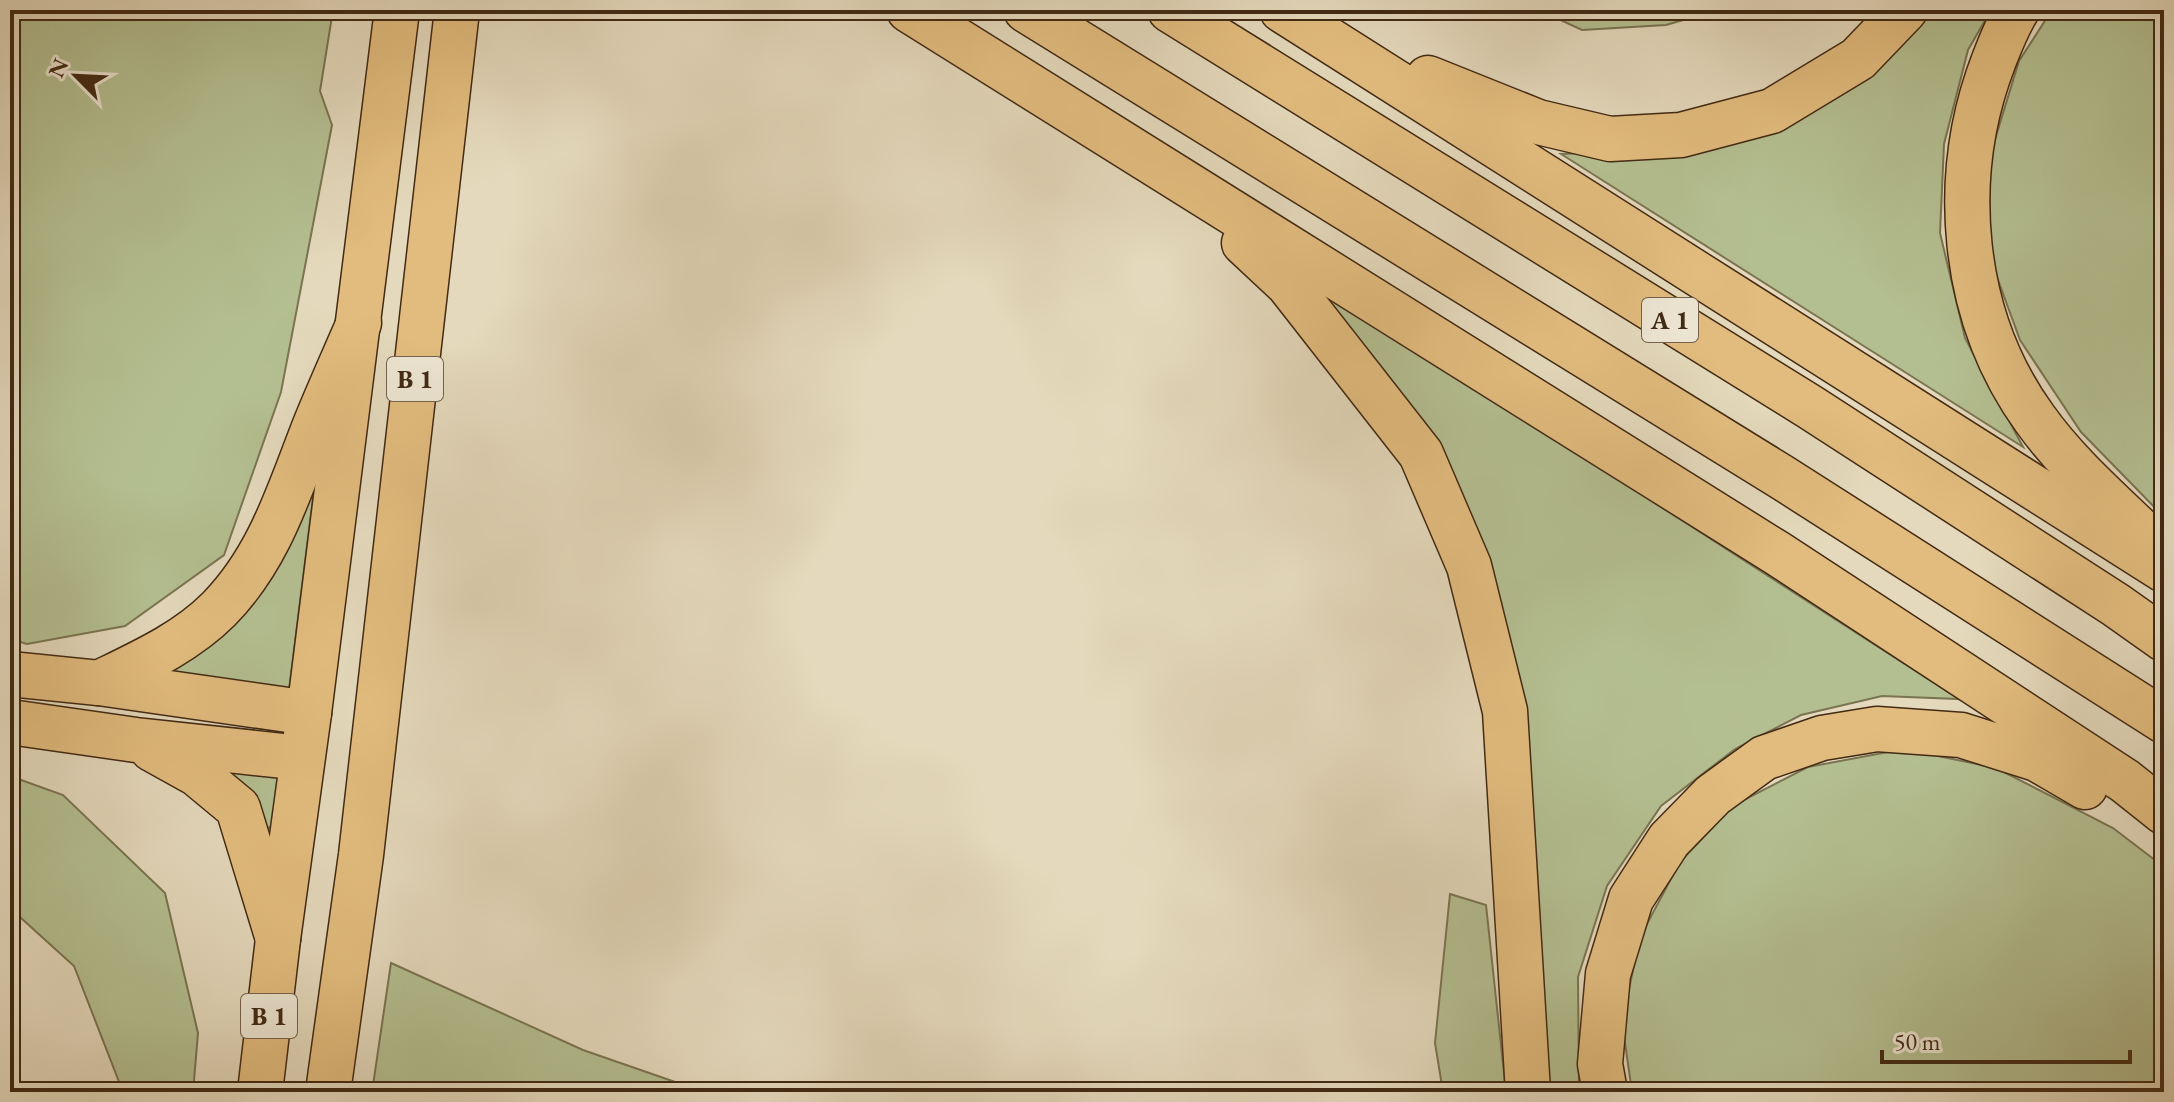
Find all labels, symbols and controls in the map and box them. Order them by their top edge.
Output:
north arrow [36,36,116,116]
text: N [41,54,75,82]
road number: A 1 [1642,298,1698,342]
road number: B 1 [387,357,443,401]
road number: B 1 [241,994,297,1038]
scale bar [1882,1014,2130,1064]
text: 50 m [1894,1026,1941,1057]

